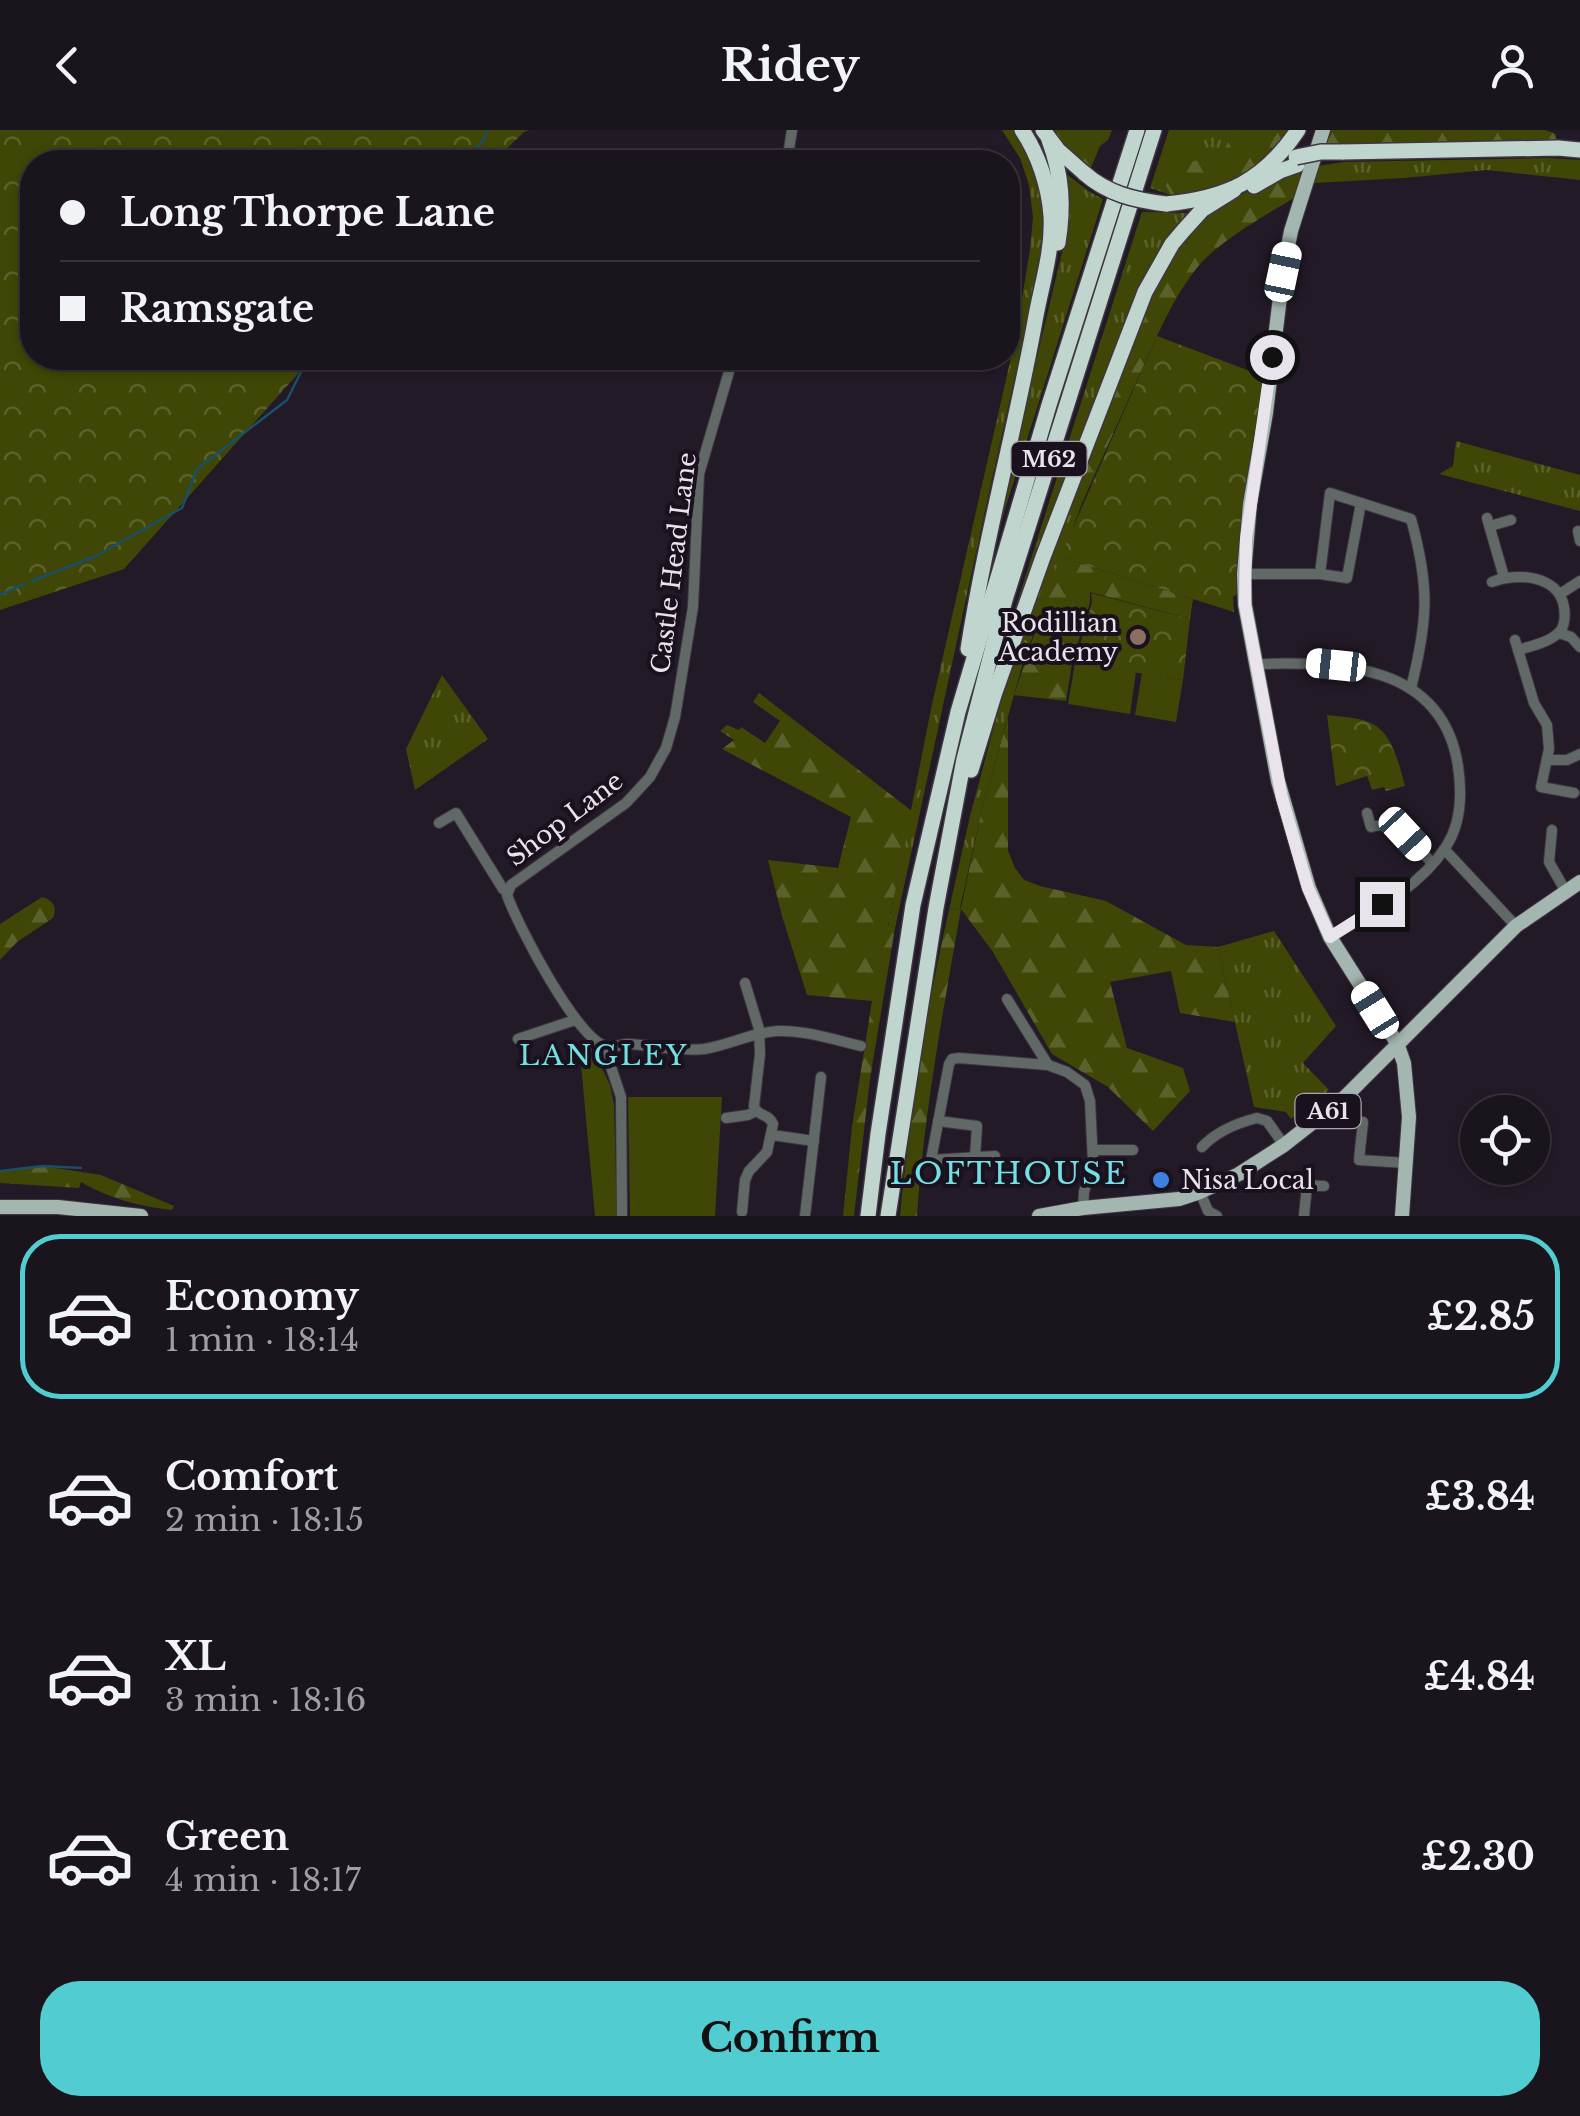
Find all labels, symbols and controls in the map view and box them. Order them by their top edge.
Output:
text: Ridey [721,37,859,93]
icon: back [40,38,95,93]
icon: person [1485,38,1540,93]
text: Long Thorpe Lane [120,189,495,236]
car [1262,240,1304,304]
text: Ramsgate [120,285,314,332]
route start [1250,335,1295,380]
road number: M62 [1012,442,1086,476]
street label: Castle Head Lane [645,451,703,675]
place label: Rodillian Academy [997,608,1118,668]
marker: Rodillian Academy [1127,626,1149,648]
car [1305,647,1367,683]
street label: Shop Lane [501,765,629,873]
car [1374,802,1436,866]
route end [1360,882,1405,927]
car [1346,977,1404,1043]
district label: LANGLEY [519,1038,689,1073]
road number: A61 [1296,1094,1360,1128]
map controls [1460,1095,1550,1185]
button: locate [1460,1095,1550,1185]
district label: LOFTHOUSE [890,1155,1128,1192]
place label: Nisa Local [1181,1165,1314,1196]
marker: Nisa Local [1150,1169,1172,1191]
icon: car [45,1272,135,1362]
text: Economy [165,1273,359,1320]
text: £2.85 [1427,1293,1535,1340]
text: 1 min · 18:14 [165,1320,359,1360]
icon: car [45,1452,135,1542]
text: Comfort [165,1453,338,1500]
text: £3.84 [1425,1473,1535,1520]
text: 2 min · 18:15 [165,1500,364,1540]
icon: car [45,1632,135,1722]
text: XL [165,1633,226,1680]
text: £4.84 [1424,1653,1535,1700]
text: 3 min · 18:16 [165,1680,366,1720]
icon: car [45,1812,135,1902]
text: Green [165,1813,289,1860]
text: £2.30 [1421,1833,1535,1880]
text: 4 min · 18:17 [165,1860,361,1900]
button: Confirm [40,1981,1540,2096]

